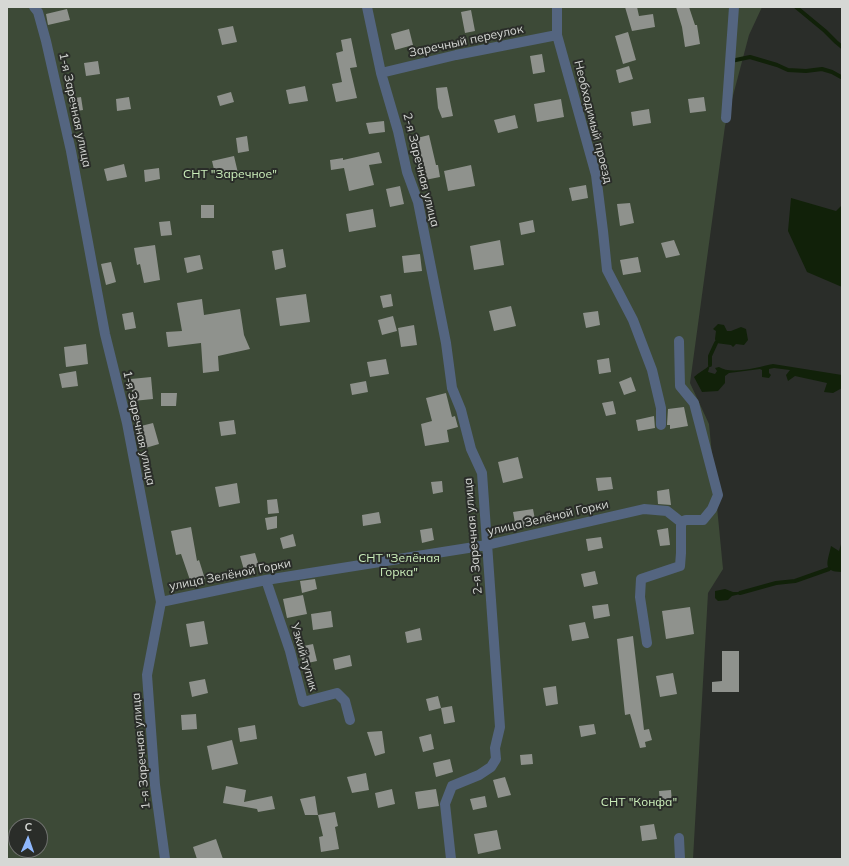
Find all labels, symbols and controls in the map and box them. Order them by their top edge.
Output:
street label: Заречный переулок [408,22,524,60]
street label: 1-я Заречная улица [56,51,94,169]
street label: Необходимый проезд [571,59,615,185]
street label: 2-я Заречная улица [400,111,442,229]
park label: СНТ "Заречное" [183,167,277,181]
street label: 1-я Заречная улица [120,369,158,487]
street label: 2-я Заречная улица [461,477,485,595]
street label: улица Зелёной Горки [486,497,610,539]
park label: СНТ "Зелёная Горка" [358,551,440,579]
street label: улица Зелёной Горки [168,556,292,594]
street label: Узкий тупик [287,621,321,693]
street label: 1-я Заречная улица [129,692,153,810]
park label: СНТ "Конфа" [601,795,677,809]
north arrow [8,818,48,858]
text: С [24,820,32,834]

